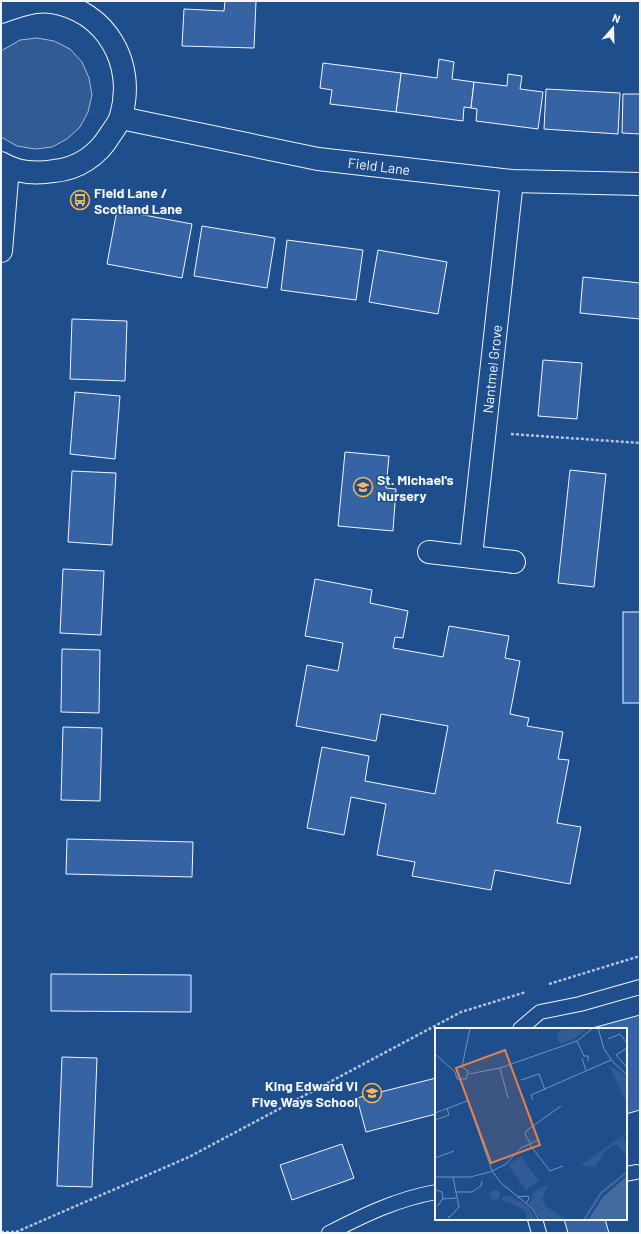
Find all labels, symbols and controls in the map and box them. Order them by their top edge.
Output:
north arrow [593,8,633,48]
text: N [611,11,622,25]
street label: Field Lane [347,154,411,178]
place label: Field Lane / Scotland Lane [94,184,183,217]
bus stop icon: Field Lane / Scotland Lane [69,189,91,211]
street label: Nantmel Grove [479,324,505,414]
place label: St. Michael's Nursery [377,471,454,504]
school or university icon: St. Michael's Nursery [352,476,374,498]
inset map [435,1028,627,1220]
place label: King Edward VI Five Ways School [252,1077,358,1110]
school or university icon: King Edward VI Five Ways School [361,1082,383,1104]

